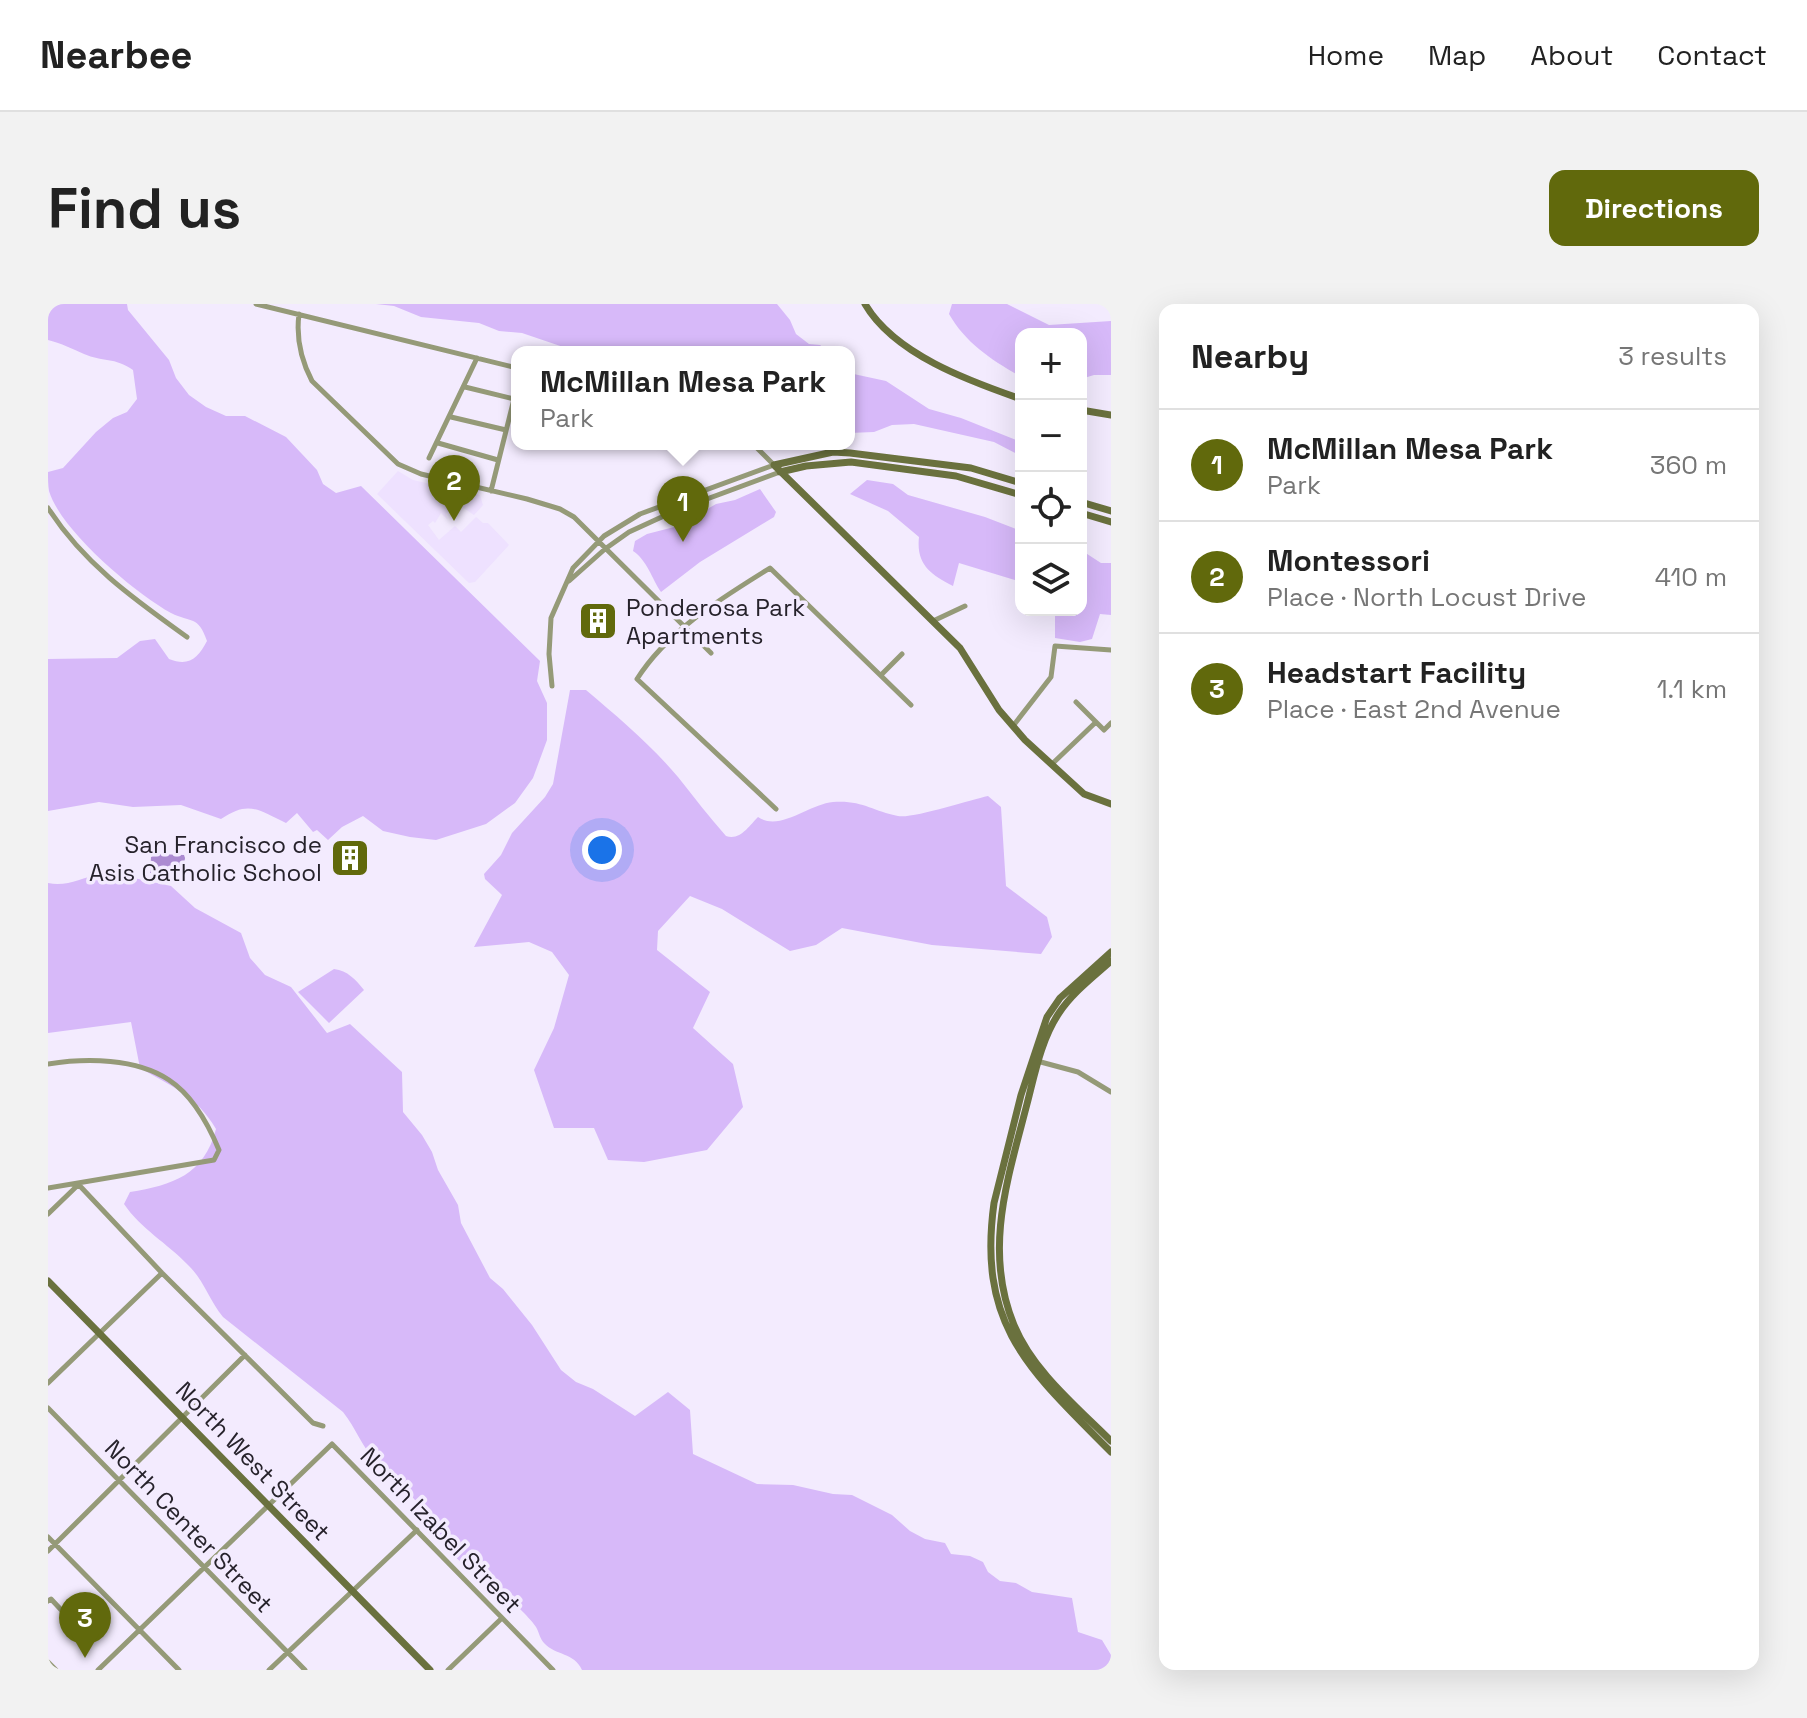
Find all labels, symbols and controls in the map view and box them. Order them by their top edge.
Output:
text: Nearbee [40,31,193,79]
text: Home [1308,37,1384,73]
text: Map [1428,37,1486,73]
text: About [1530,37,1613,73]
text: Contact [1657,37,1767,73]
button: Directions [1549,170,1759,246]
text: Find us [48,173,241,244]
map controls [1015,328,1087,616]
button: + [1015,328,1087,400]
text: Nearby [1191,335,1309,378]
text: 3 results [1618,339,1727,373]
popup [511,346,855,450]
text: McMillan Mesa Park [540,362,826,401]
button: − [1015,400,1087,472]
text: Park [540,401,594,435]
text: McMillan Mesa Park [1267,429,1553,468]
text: 1 [1211,448,1223,482]
text: 360 m [1650,448,1727,482]
pin: 2 [428,455,480,521]
text: Park [1267,468,1321,502]
button: locate [1015,472,1087,544]
pin: 1 [657,476,709,542]
text: Montessori [1267,541,1430,580]
button: layers [1015,544,1087,616]
text: 2 [1209,560,1225,594]
text: 410 m [1655,560,1727,594]
text: Place · North Locust Drive [1267,580,1586,614]
place label: Ponderosa Park Apartments [626,592,805,651]
building icon: Ponderosa Park Apartments [577,600,619,642]
text: Headstart Facility [1267,653,1526,692]
text: 3 [1209,672,1225,706]
text: 1.1 km [1657,672,1727,706]
text: Place · East 2nd Avenue [1267,692,1561,726]
place label: San Francisco de Asis Catholic School [89,829,322,888]
your location [582,830,622,870]
building icon: San Francisco de Asis Catholic School [329,837,371,879]
street label: North West Street [169,1375,337,1547]
street label: North Center Street [98,1433,280,1619]
street label: North Izabel Street [354,1441,528,1619]
pin: 3 [59,1592,111,1658]

